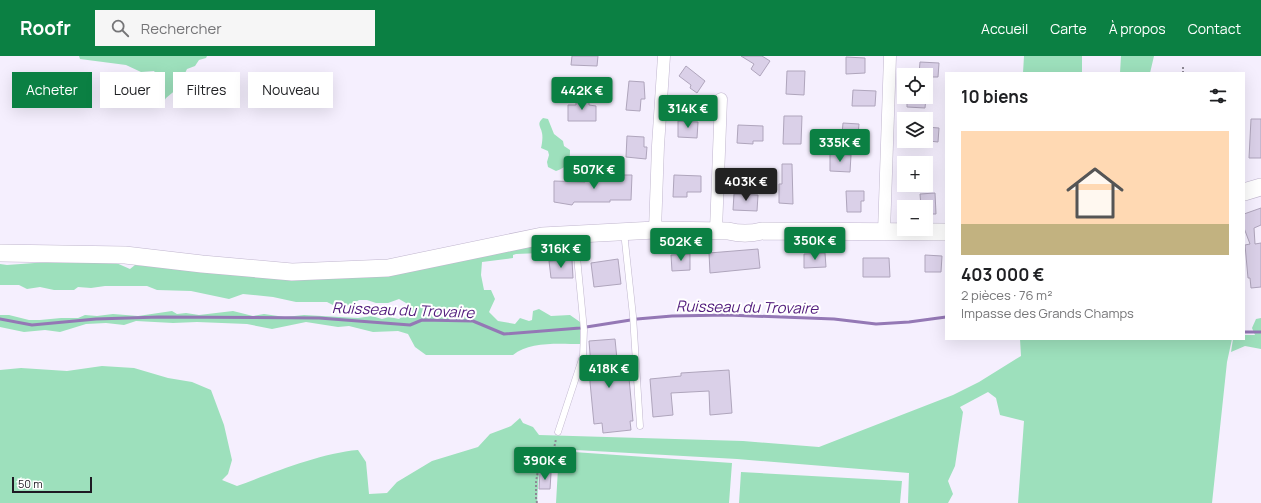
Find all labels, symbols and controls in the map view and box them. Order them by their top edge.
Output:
search box [95,10,375,46]
text: Roofr [20,15,71,41]
icon: search [109,17,131,39]
text: Rechercher [141,18,222,39]
text: Accueil [981,19,1028,38]
text: Carte [1050,19,1087,38]
text: À propos [1109,19,1166,38]
text: Contact [1188,19,1241,38]
map controls [897,68,933,236]
button: locate [897,68,933,104]
chip: Acheter [12,72,92,108]
chip: Louer [100,72,165,108]
chip: Filtres [173,72,240,108]
chip: Nouveau [248,72,333,108]
pin: 442K € [549,77,615,111]
text: 442K € [560,81,604,99]
text: 10 biens [961,85,1028,108]
icon: filters [1207,85,1229,107]
pin: 314K € [655,95,721,129]
text: 314K € [668,99,708,117]
button: layers [897,112,933,148]
pin: 335K € [807,129,873,163]
text: 335K € [819,133,861,151]
pin: 507K € [561,156,627,190]
button: + [897,156,933,192]
icon: home [1059,157,1131,229]
text: 507K € [573,160,615,178]
pin: 403K € [713,168,779,202]
text: 403K € [724,172,768,190]
button: − [897,200,933,236]
pin: 350K € [782,227,848,261]
pin: 502K € [648,228,714,262]
text: 350K € [793,231,837,249]
text: 502K € [659,232,703,250]
pin: 316K € [528,235,594,269]
text: 316K € [541,239,581,257]
text: 403 000 € [961,263,1044,286]
text: 2 pièces · 76 m² [961,286,1052,304]
water label: Ruisseau du Trovaire [676,295,820,319]
water label: Ruisseau du Trovaire [332,297,476,323]
text: Impasse des Grands Champs [961,304,1134,322]
pin: 418K € [576,355,642,389]
text: 418K € [588,359,630,377]
pin: 390K € [512,447,578,481]
text: 390K € [523,451,567,469]
scale bar [12,475,92,494]
text: 50 m [18,476,43,491]

